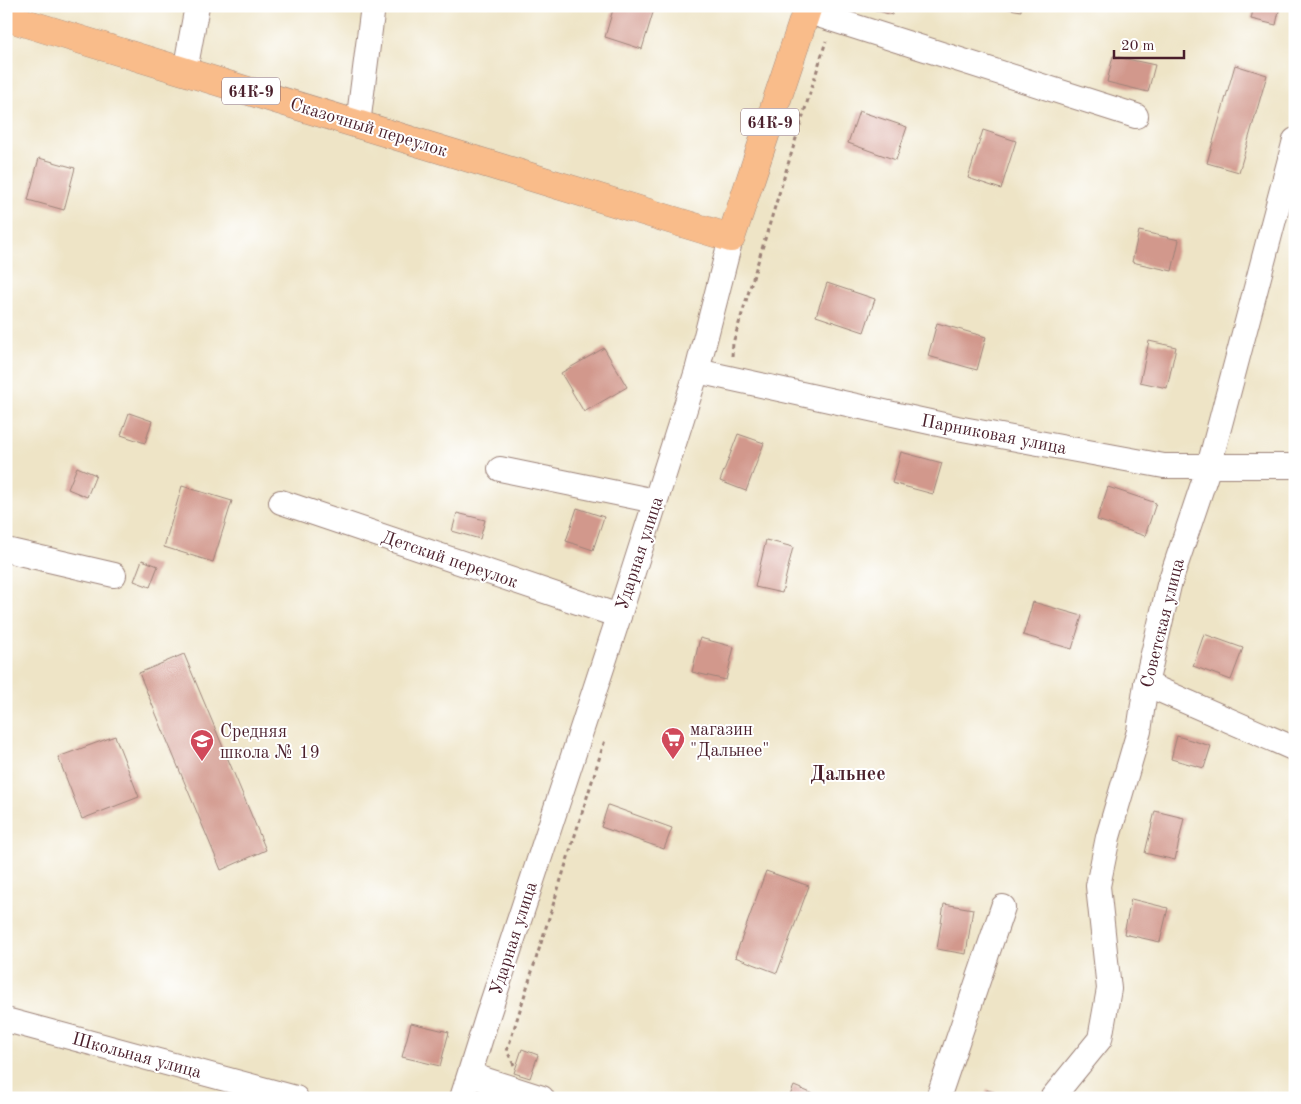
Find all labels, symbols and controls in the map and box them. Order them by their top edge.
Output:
scale bar [1114,28,1184,60]
text: 20 m [1121,39,1155,54]
road number: 64К-9 [222,78,280,104]
street label: Сказочный переулок [288,95,450,160]
road number: 64К-9 [741,108,799,136]
street label: Парниковая улица [920,412,1068,458]
street label: Ударная улица [613,494,667,612]
street label: Детский переулок [379,528,520,592]
street label: Советская улица [1138,557,1188,690]
place label: магазин "Дальнее" [690,721,769,760]
place label: Средняя школа № 19 [220,723,320,762]
supermarket icon: магазин "Дальнее" [660,726,686,760]
school or university icon: Средняя школа № 19 [189,728,215,762]
district label: Дальнее [810,765,886,785]
street label: Ударная улица [487,879,541,997]
street label: Школьная улица [70,1030,204,1082]

